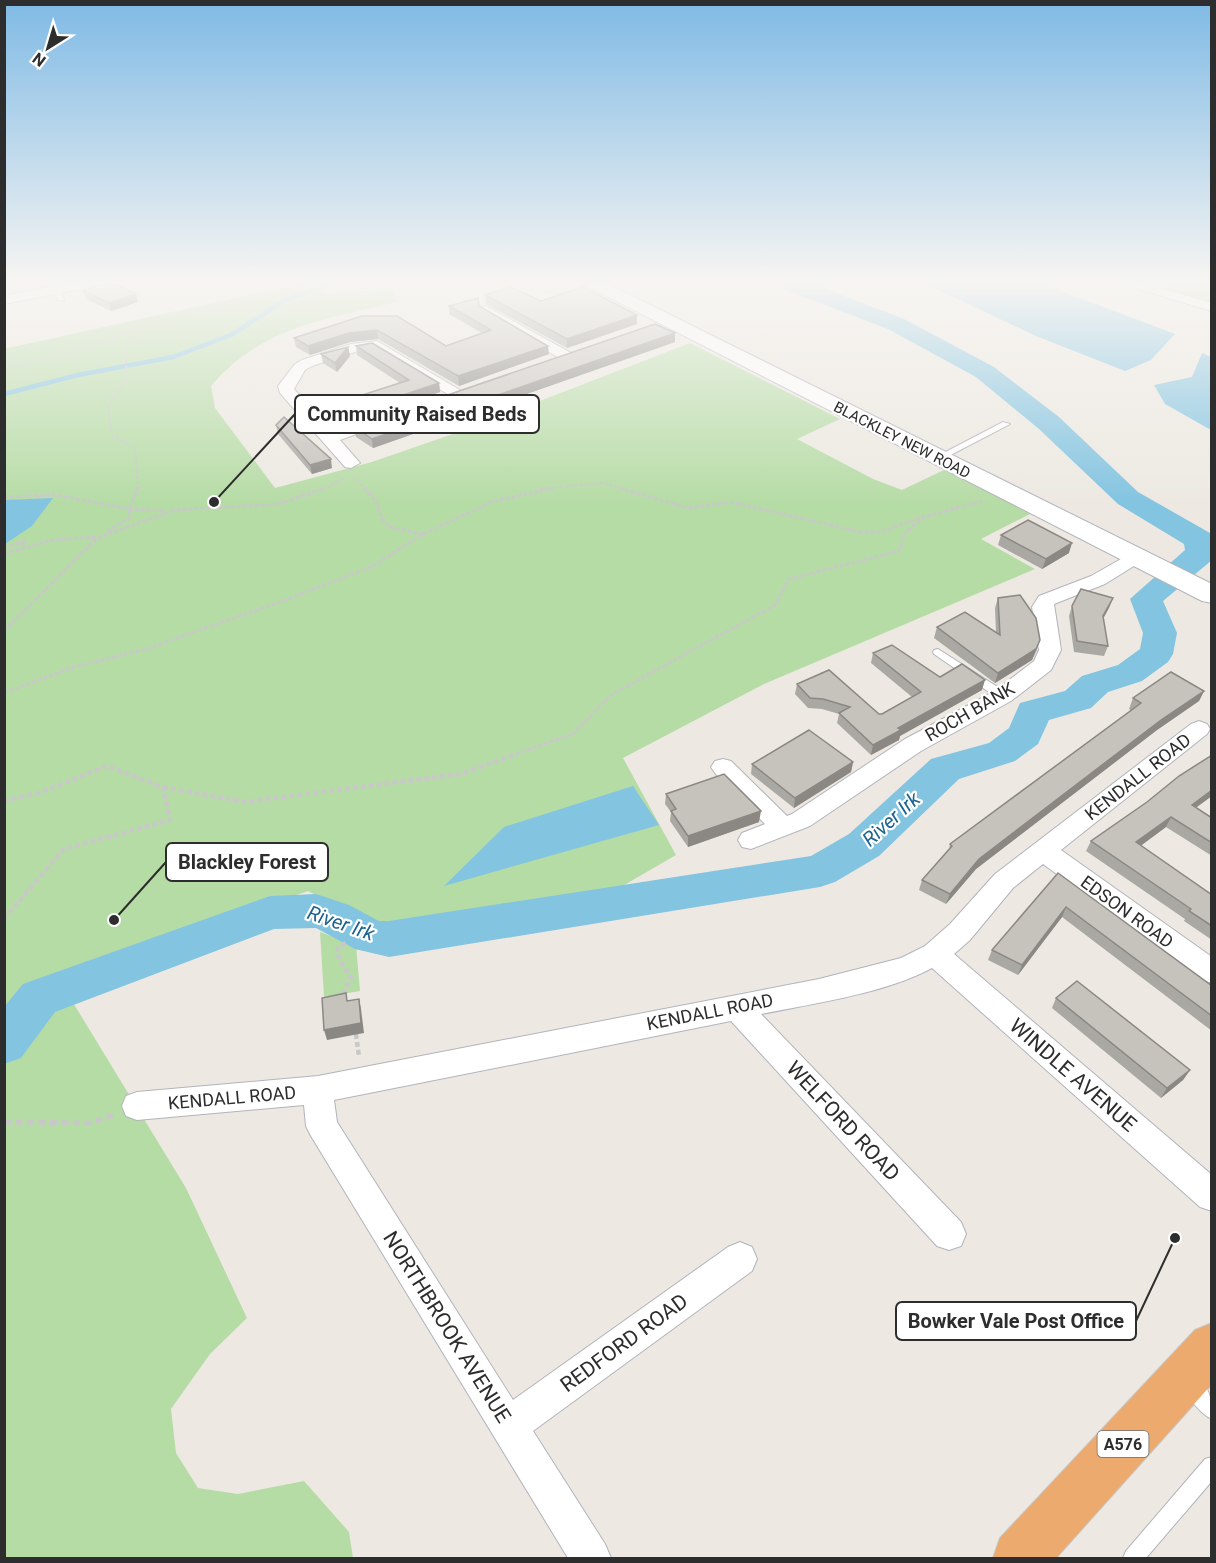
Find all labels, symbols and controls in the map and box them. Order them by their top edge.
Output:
north arrow [18,18,78,78]
text: N [29,49,50,71]
callout: Community Raised Beds [295,395,539,433]
street label: BLACKLEY NEW ROAD [831,398,973,482]
text: Community Raised Beds [307,402,527,426]
street label: ROCH BANK [921,677,1019,746]
street label: KENDALL ROAD [1081,729,1195,824]
water label: River Irk [857,786,926,851]
callout: Blackley Forest [166,843,328,881]
text: Blackley Forest [178,850,316,874]
street label: EDSON ROAD [1077,871,1178,952]
water label: River Irk [304,900,379,946]
street label: KENDALL ROAD [645,989,775,1034]
street label: WINDLE AVENUE [1005,1013,1141,1137]
street label: WELFORD ROAD [782,1056,904,1186]
street label: KENDALL ROAD [167,1081,297,1114]
street label: NORTHBROOK AVENUE [378,1227,516,1427]
street label: REDFORD ROAD [556,1289,692,1397]
callout: Bowker Vale Post Office [896,1302,1136,1340]
text: Bowker Vale Post Office [908,1309,1124,1333]
road number: A576 [1098,1431,1148,1457]

